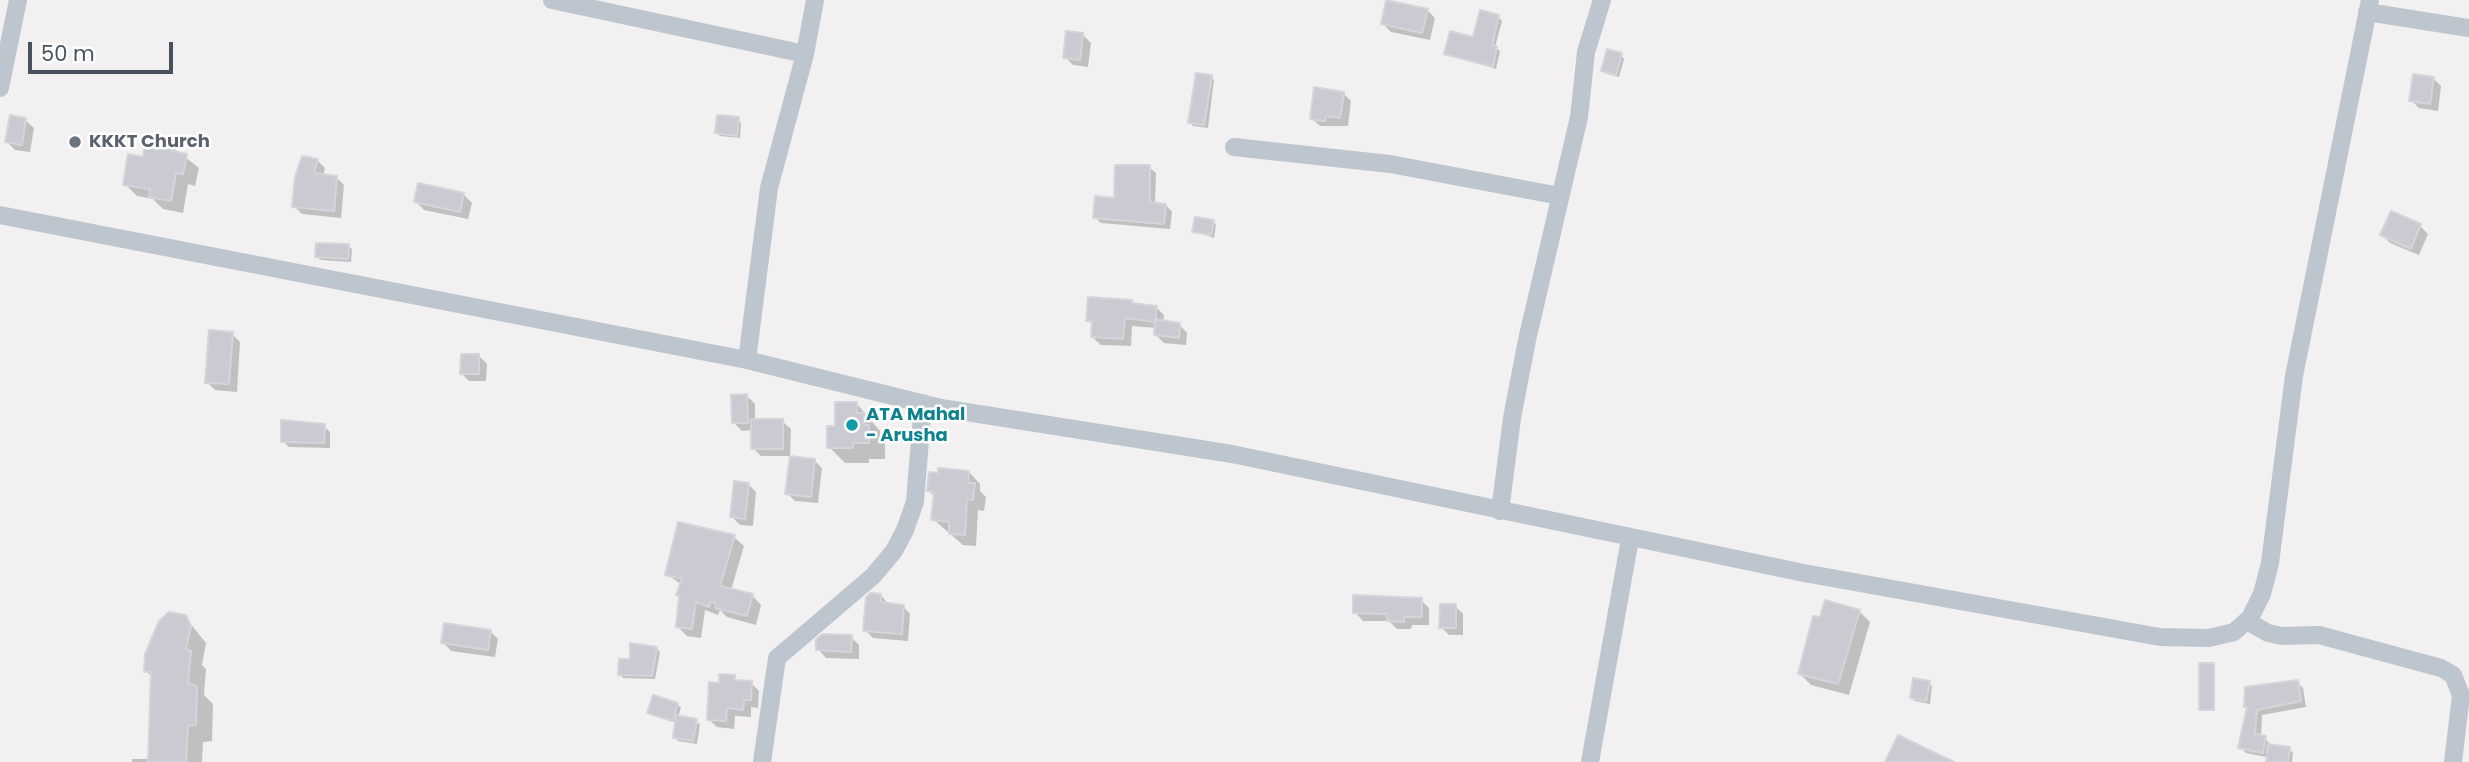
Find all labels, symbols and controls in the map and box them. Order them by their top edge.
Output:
scale bar [32,28,177,72]
text: 50 m [41,39,95,68]
place label: KKKT Church [89,131,210,153]
marker: KKKT Church [67,134,83,150]
place label: ATA Mahal - Arusha [866,404,965,446]
marker: ATA Mahal - Arusha [844,417,860,433]

